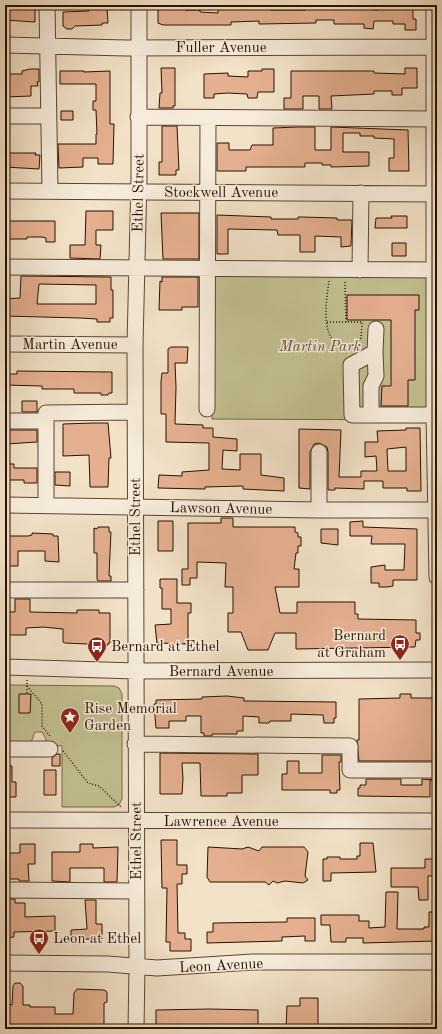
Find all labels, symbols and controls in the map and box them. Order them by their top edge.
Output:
street label: Fuller Avenue [175,41,267,56]
street label: Ethel Street [131,154,148,232]
street label: Stockwell Avenue [164,186,278,201]
street label: Martin Avenue [22,338,118,353]
park label: Martin Park [278,340,361,355]
street label: Ethel Street [129,478,144,556]
street label: Lawson Avenue [170,501,273,518]
place label: Bernard at Graham [317,629,386,661]
bus stop icon: Bernard at Graham [389,633,411,661]
bus stop icon: Bernard at Ethel [86,635,108,663]
place label: Bernard at Ethel [111,640,220,655]
street label: Bernard Avenue [169,665,273,680]
place label: Rise Memorial Garden [84,702,177,734]
place icon: Rise Memorial Garden [59,706,81,734]
street label: Ethel Street [130,802,145,880]
street label: Lawrence Avenue [163,815,279,830]
bus stop icon: Leon at Ethel [28,927,50,955]
place label: Leon at Ethel [53,932,141,947]
street label: Leon Avenue [179,957,264,976]

